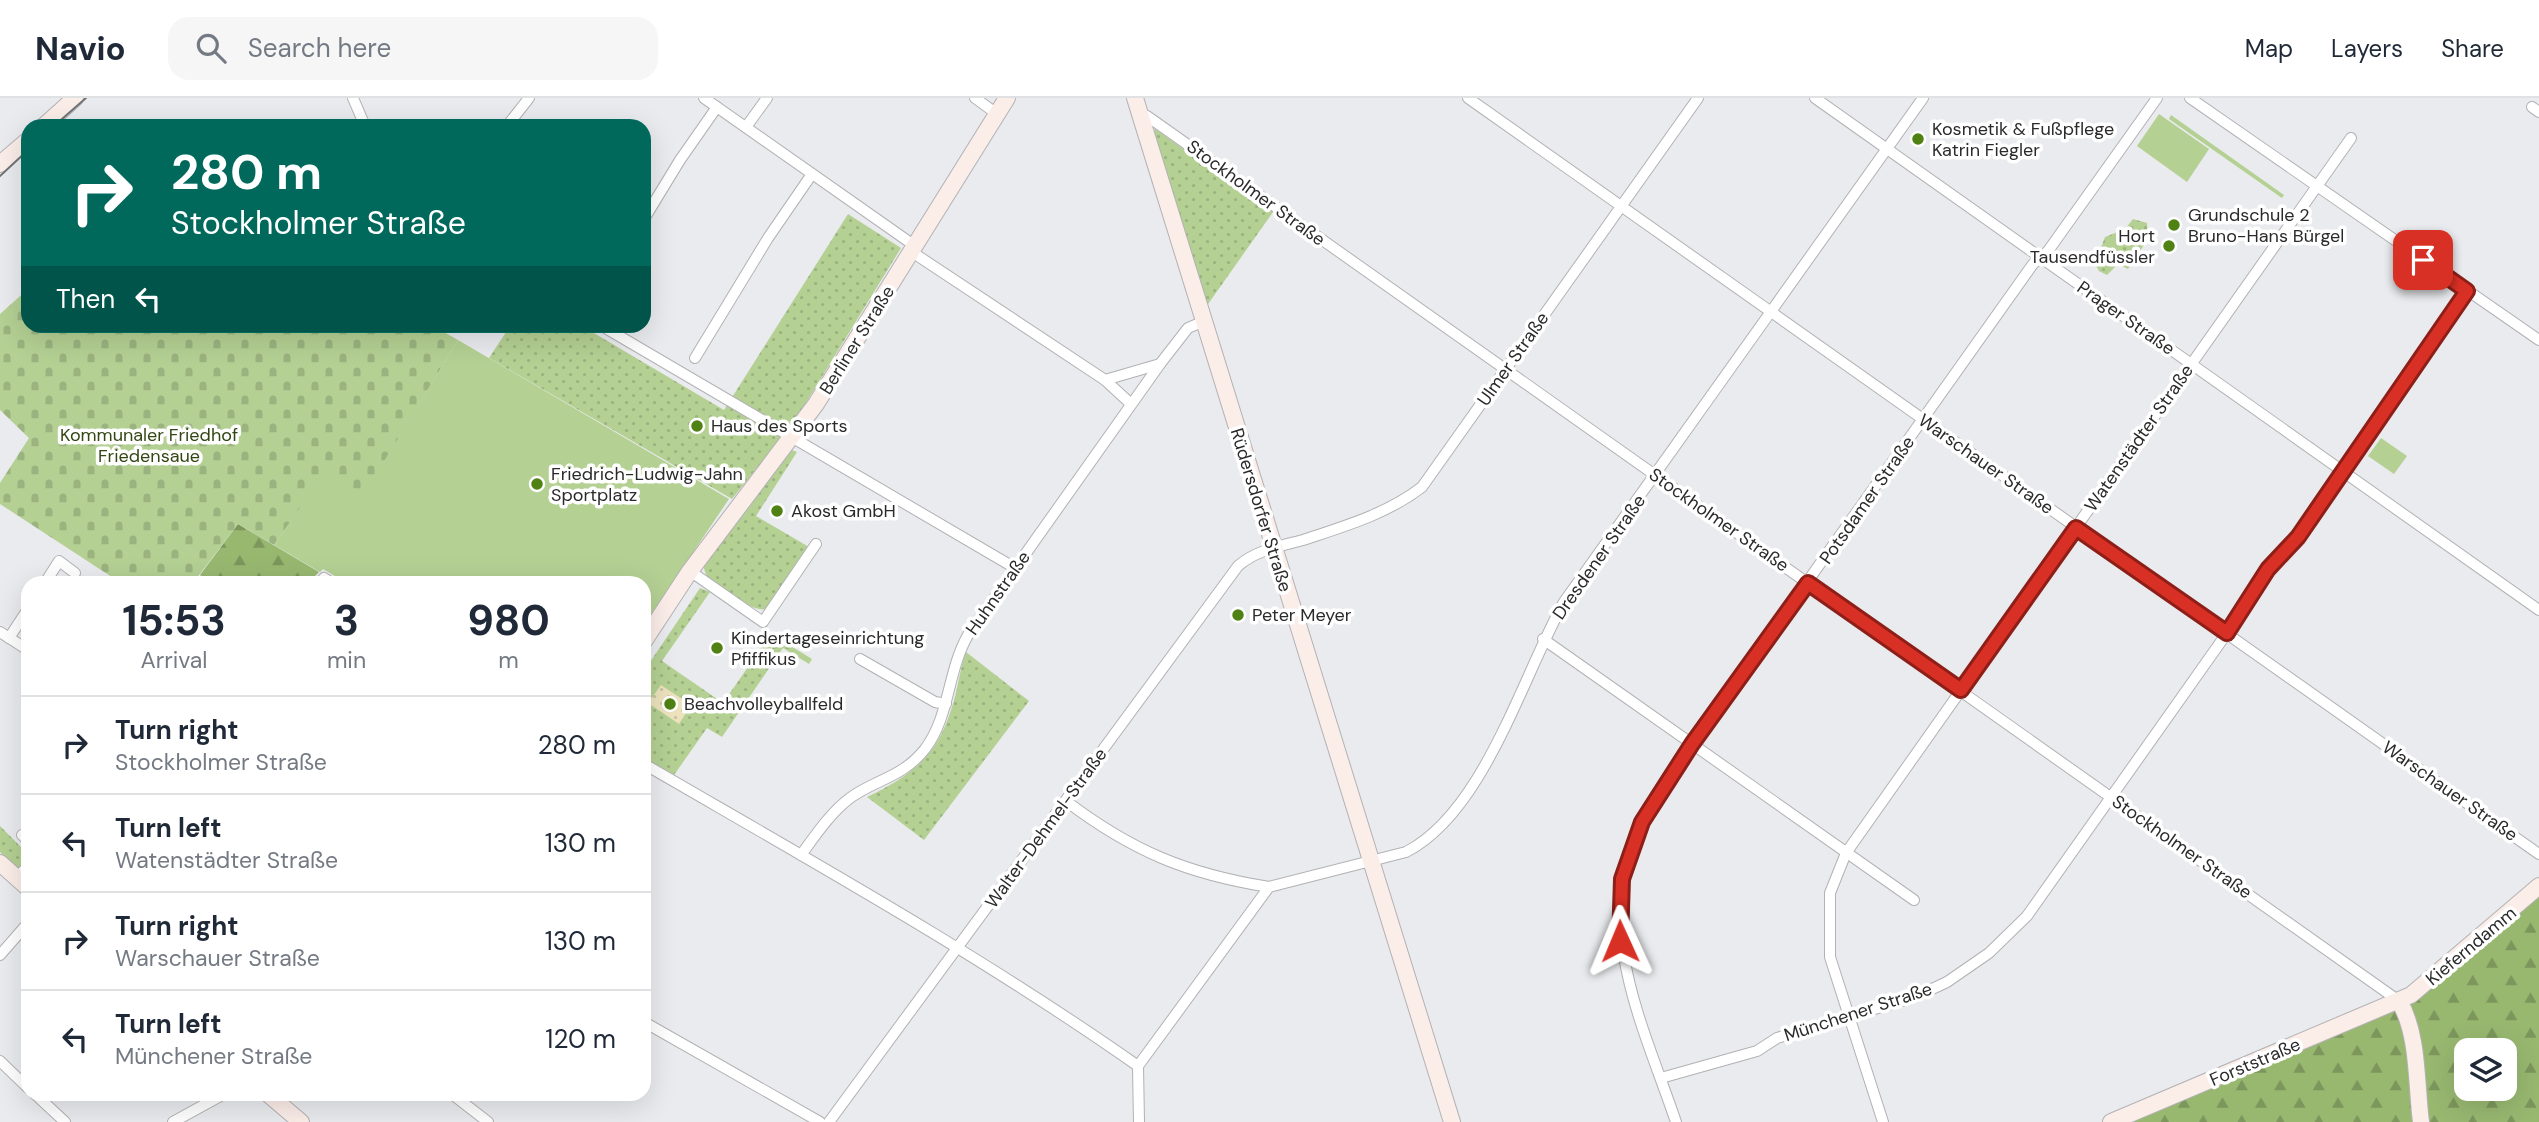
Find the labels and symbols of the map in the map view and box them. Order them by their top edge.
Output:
place label: Kosmetik & Fußpflege Katrin Fiegler [1932,117,2114,162]
marker: Kosmetik & Fußpflege Katrin Fiegler [1910,131,1926,147]
street label: Stockholmer Straße [1182,135,1330,251]
place label: Grundschule 2 Bruno-Hans Bürgel [2188,203,2344,248]
marker: Grundschule 2 Bruno-Hans Bürgel [2166,217,2182,233]
place label: Hort Tausendfüssler [2030,224,2155,269]
pin [2393,230,2453,290]
marker: Hort Tausendfüssler [2161,238,2177,254]
street label: Prager Straße [2072,275,2180,361]
street label: Berliner Straße [814,281,900,399]
street label: Ulmer Straße [1472,307,1554,411]
street label: Watenstädter Straße [2079,360,2199,516]
street label: Warschauer Straße [1913,408,2059,520]
place label: Haus des Sports [711,414,848,438]
marker: Haus des Sports [689,418,705,434]
park label: Kommunaler Friedhof Friedensaue [60,423,238,468]
street label: Rüdersdorfer Straße [1225,425,1297,595]
street label: Potsdamer Straße [1814,431,1920,569]
place label: Friedrich-Ludwig-Jahn Sportplatz [551,462,743,507]
street label: Stockholmer Straße [1644,463,1794,577]
marker: Friedrich-Ludwig-Jahn Sportplatz [529,476,545,492]
street label: Dresdener Straße [1547,490,1651,624]
place label: Akost GmbH [791,499,896,523]
marker: Akost GmbH [769,503,785,519]
street label: Huhnstraße [960,546,1036,640]
place label: Peter Meyer [1252,603,1352,627]
marker: Peter Meyer [1230,607,1246,623]
place label: Kindertageseinrichtung Pfiffikus [731,626,924,671]
marker: Kindertageseinrichtung Pfiffikus [709,640,725,656]
place label: Beachvolleyballfeld [684,692,843,716]
marker: Beachvolleyballfeld [662,696,678,712]
street label: Warschauer Straße [2377,735,2523,847]
street label: Walter-Dehmel-Straße [980,743,1112,913]
street label: Stockholmer Straße [2107,790,2257,904]
street label: Kieferndamm [2421,901,2521,991]
position arrow [1583,904,1657,978]
street label: Münchener Straße [1781,977,1935,1047]
street label: Forststraße [2206,1032,2304,1092]

